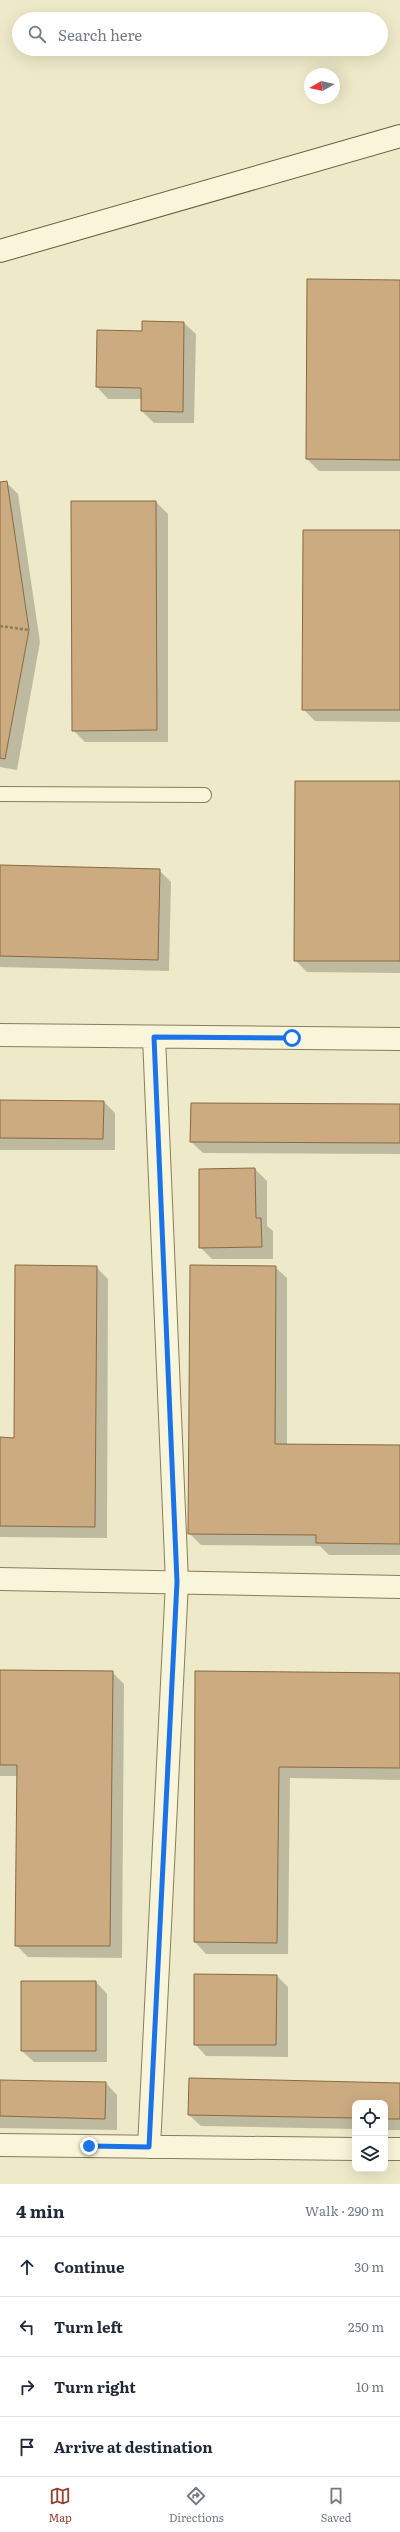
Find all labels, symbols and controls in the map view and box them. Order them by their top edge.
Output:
search box [12,12,388,56]
icon: search [26,23,48,45]
text: Search here [58,23,142,46]
north arrow [304,68,340,104]
route start [283,1029,301,1047]
map controls [352,2100,388,2172]
button: locate [352,2100,388,2136]
button: layers [352,2136,388,2172]
route end [80,2137,98,2155]
text: 4 min [16,2198,65,2223]
text: Walk · 290 m [305,2201,384,2220]
text: Continue [54,2255,124,2278]
icon: ahead [16,2256,38,2278]
text: 30 m [354,2257,384,2276]
text: Turn left [54,2315,123,2338]
icon: left [16,2316,38,2338]
text: 250 m [348,2317,384,2336]
text: Turn right [54,2375,136,2398]
icon: right [16,2376,38,2398]
text: 10 m [356,2377,384,2396]
text: Arrive at destination [54,2435,213,2458]
icon: arrive [16,2436,38,2458]
tab: Map [48,2485,72,2525]
tab: Directions [169,2485,224,2525]
tab: Saved [321,2485,351,2525]

